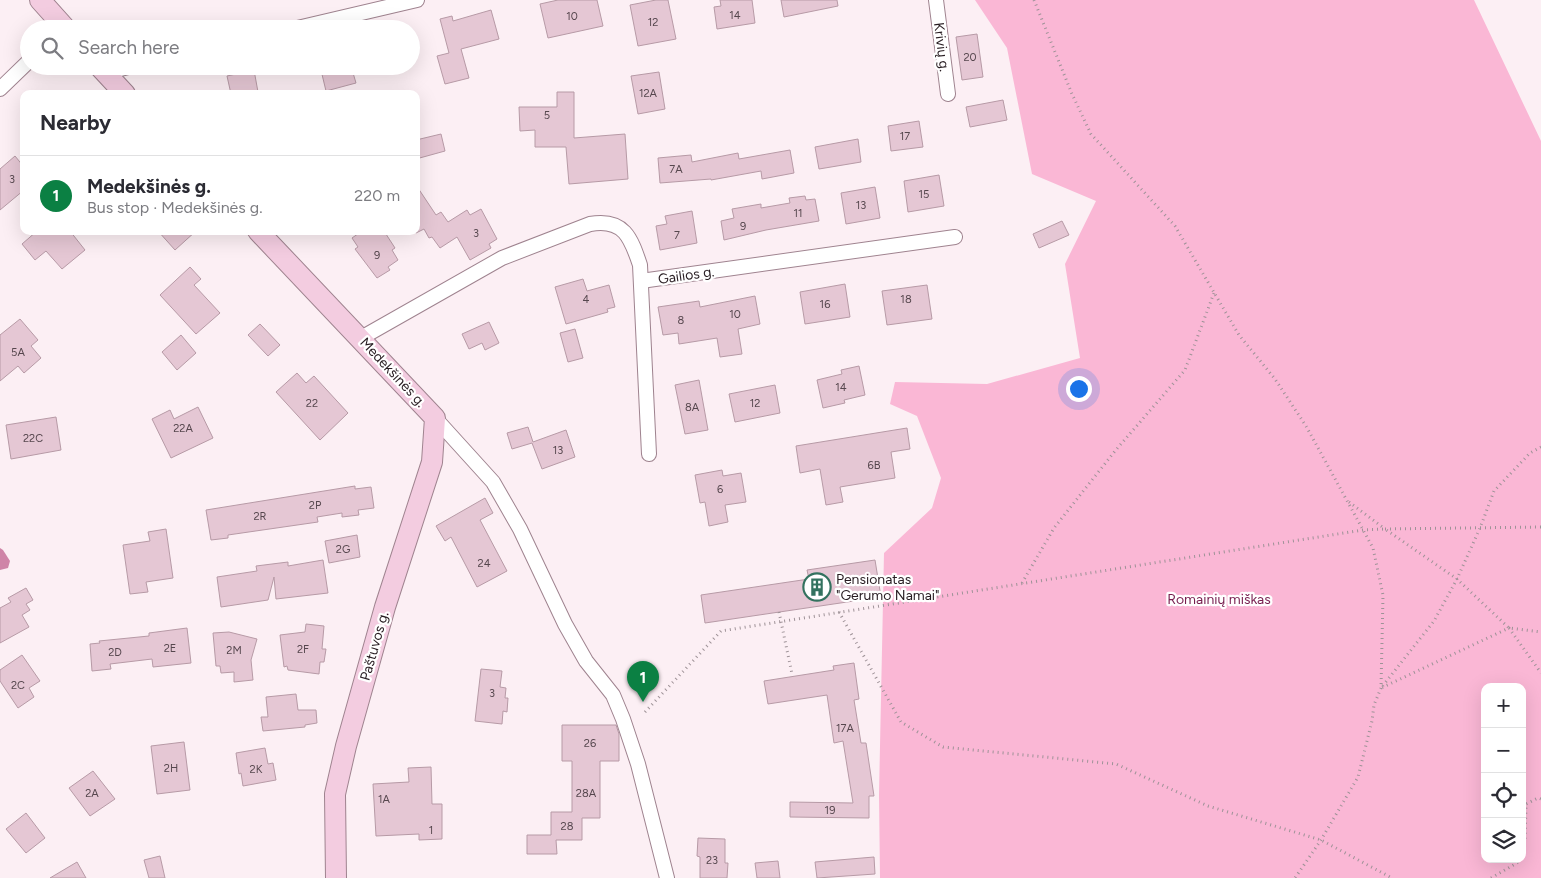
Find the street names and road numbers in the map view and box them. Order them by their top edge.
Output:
street label: Krivių g. [930,21,953,73]
street label: Gailios g. [657,263,715,288]
street label: Medekšinės g. [356,334,429,411]
street label: Paštuvos g. [357,610,392,683]

